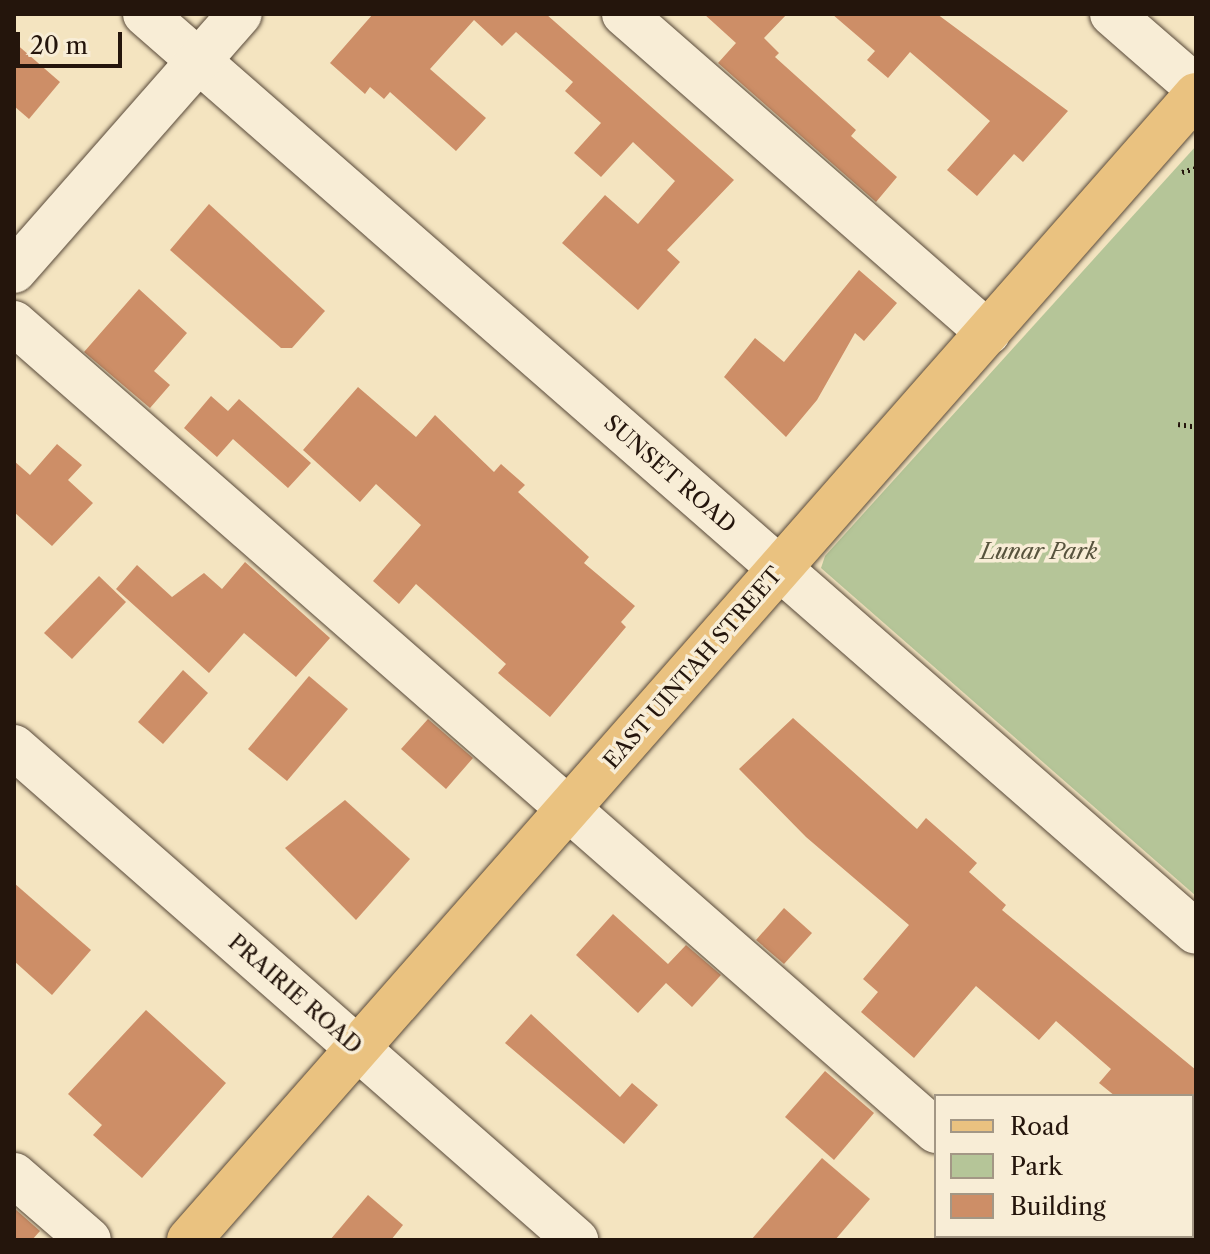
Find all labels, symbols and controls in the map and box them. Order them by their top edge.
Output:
scale bar [20,16,126,66]
text: 20 m [30,31,88,60]
street label: SUNSET ROAD [598,409,742,539]
park label: Lunar Park [981,539,1097,565]
street label: EAST UINTAH STREET [598,562,788,774]
street label: PRAIRIE ROAD [223,929,367,1059]
legend [934,1094,1194,1238]
text: Road [1010,1112,1069,1141]
text: Park [1010,1152,1062,1181]
text: Building [1010,1192,1106,1221]

